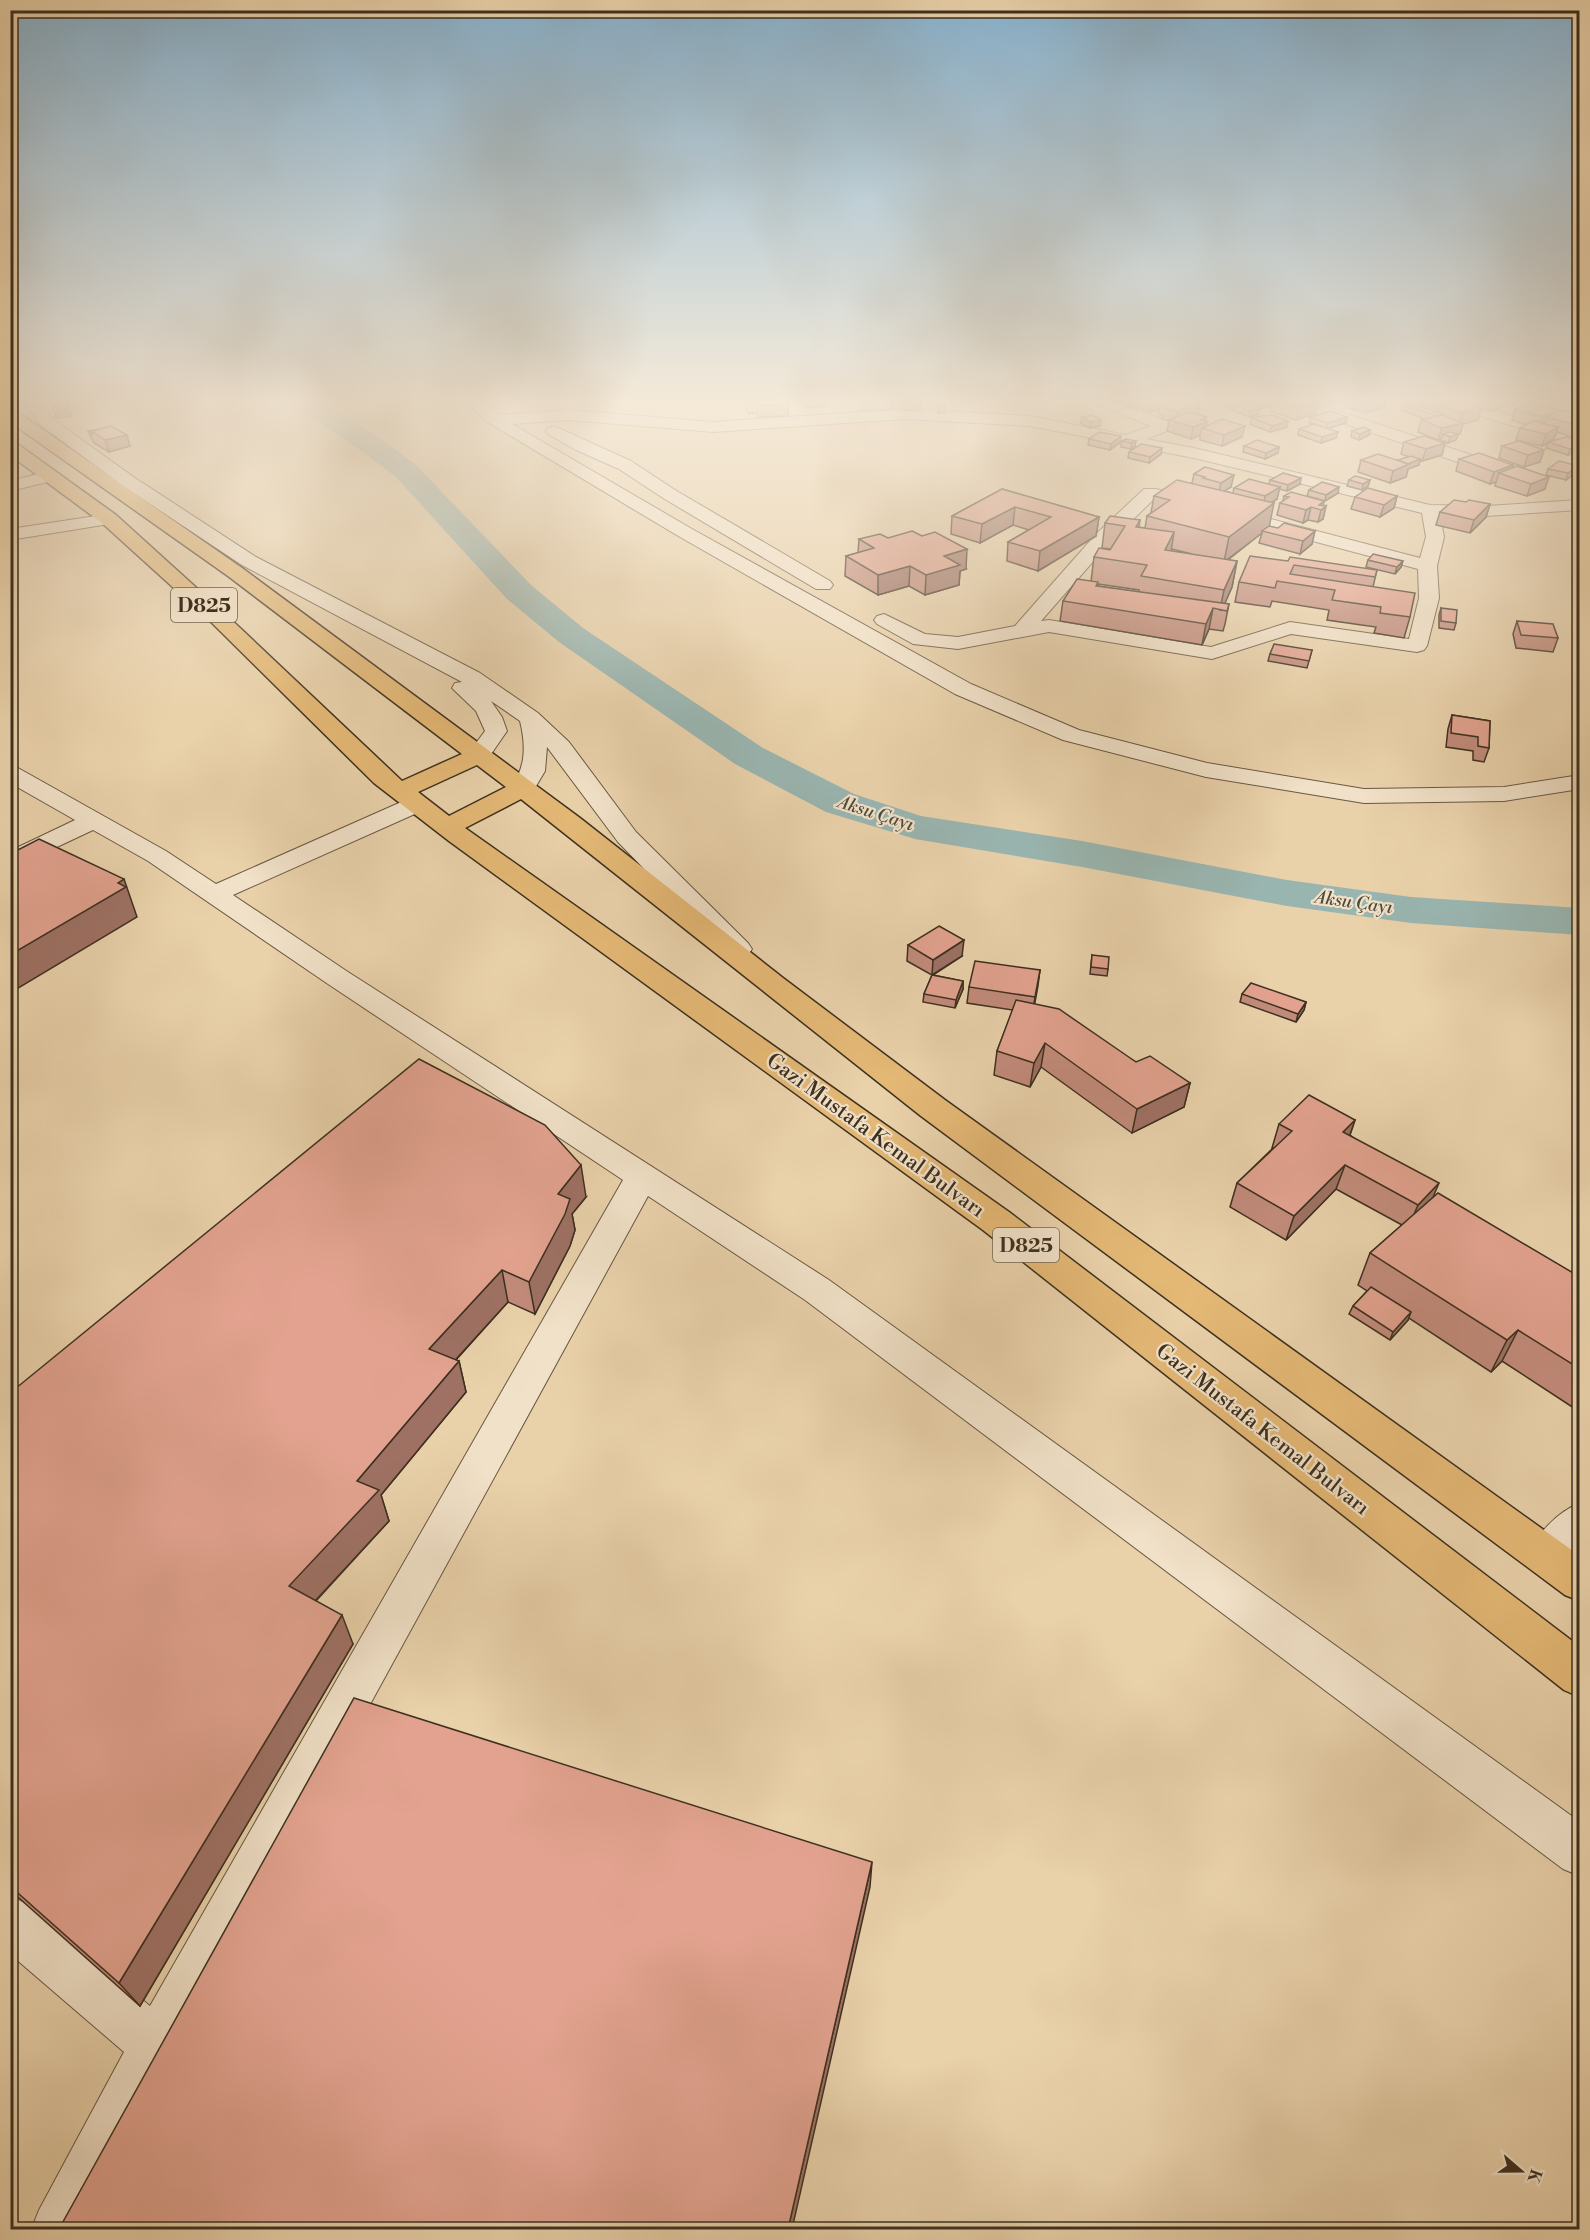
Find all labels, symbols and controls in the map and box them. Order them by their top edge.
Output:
road number: D825 [171,588,237,622]
water label: Aksu Çayı [833,790,917,837]
water label: Aksu Çayı [1312,885,1395,919]
street label: Gazi Mustafa Kemal Bulvarı [761,1048,990,1224]
road number: D825 [993,1228,1059,1262]
street label: Gazi Mustafa Kemal Bulvarı [1150,1338,1374,1521]
north arrow [1491,2141,1551,2201]
text: K [1522,2166,1546,2186]

